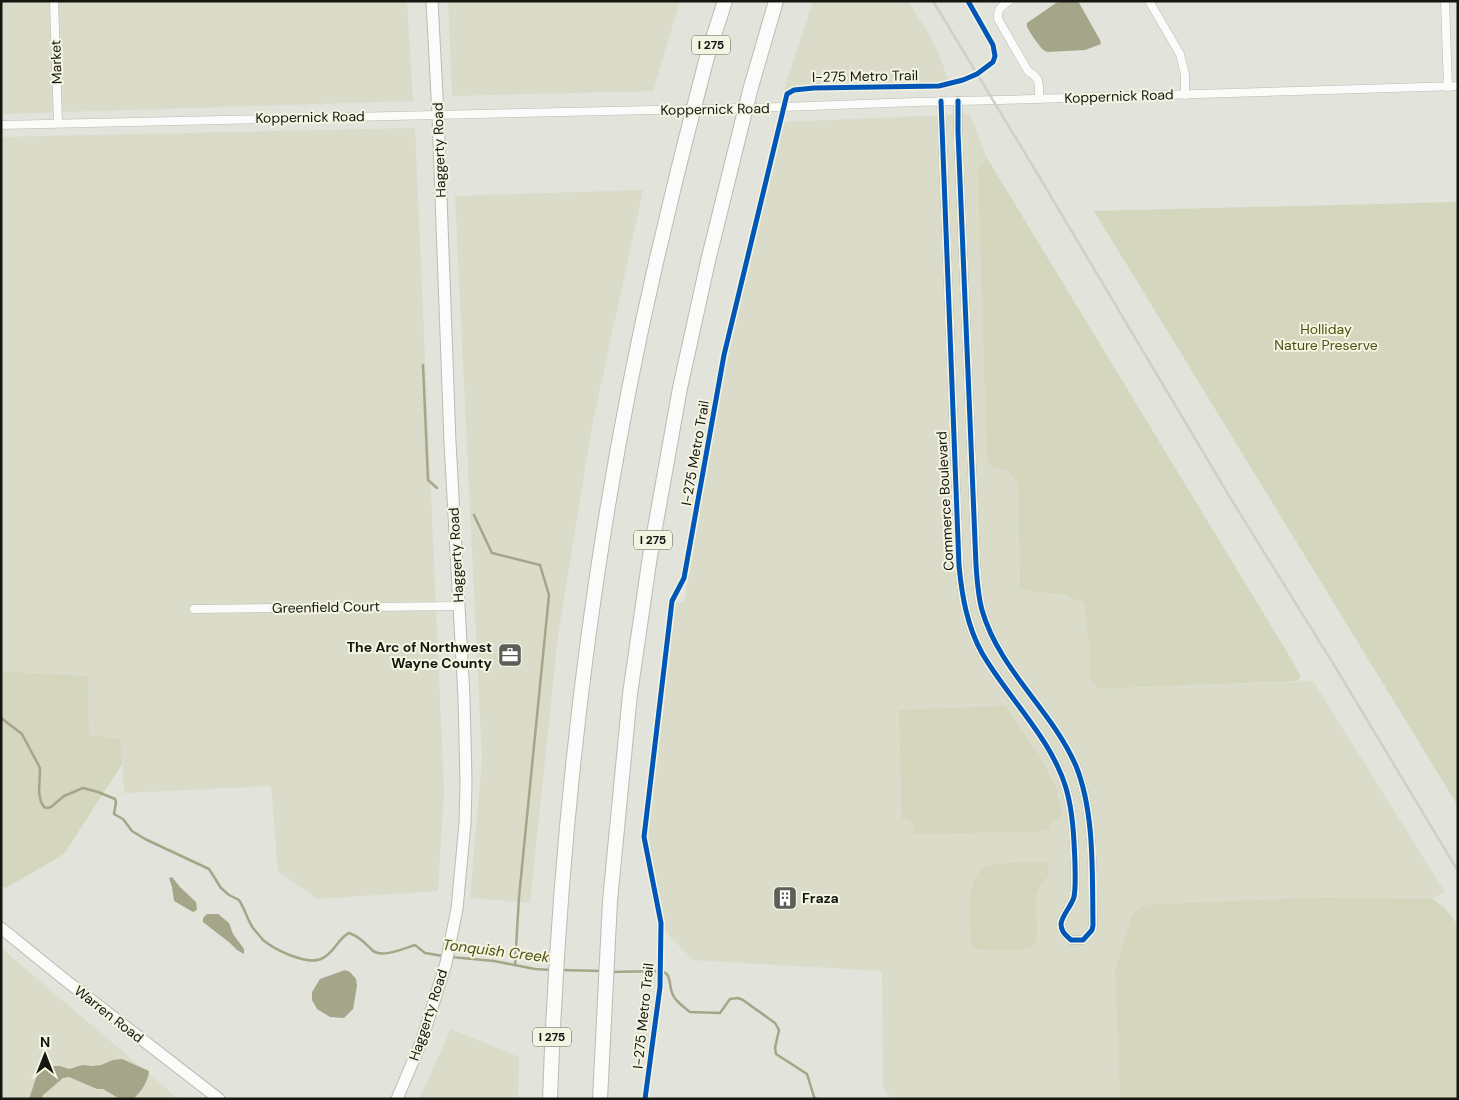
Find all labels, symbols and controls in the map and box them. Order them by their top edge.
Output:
road number: I 275 [692,36,730,54]
street label: Market [46,40,66,84]
street label: I-275 Metro Trail [812,66,918,86]
street label: Koppernick Road [1064,85,1174,107]
street label: Koppernick Road [660,99,770,119]
street label: Haggerty Road [428,102,450,198]
street label: Koppernick Road [255,107,365,127]
park label: Holliday Nature Preserve [1274,320,1378,354]
street label: I-275 Metro Trail [677,399,713,507]
street label: Commerce Boulevard [932,431,958,571]
street label: Haggerty Road [445,507,467,603]
road number: I 275 [634,530,672,550]
street label: Greenfield Court [272,597,380,617]
place label: The Arc of Northwest Wayne County [347,638,493,672]
office icon: The Arc of Northwest Wayne County [497,642,523,668]
building icon: Fraza [772,885,798,911]
place label: Fraza [802,889,839,907]
water label: Tonquish Creek [441,935,551,968]
street label: I-275 Metro Trail [628,962,658,1070]
street label: Haggerty Road [405,967,451,1063]
street label: Warren Road [71,981,147,1047]
road number: I 275 [533,1028,571,1046]
north arrow [20,1030,70,1080]
text: N [40,1033,50,1051]

